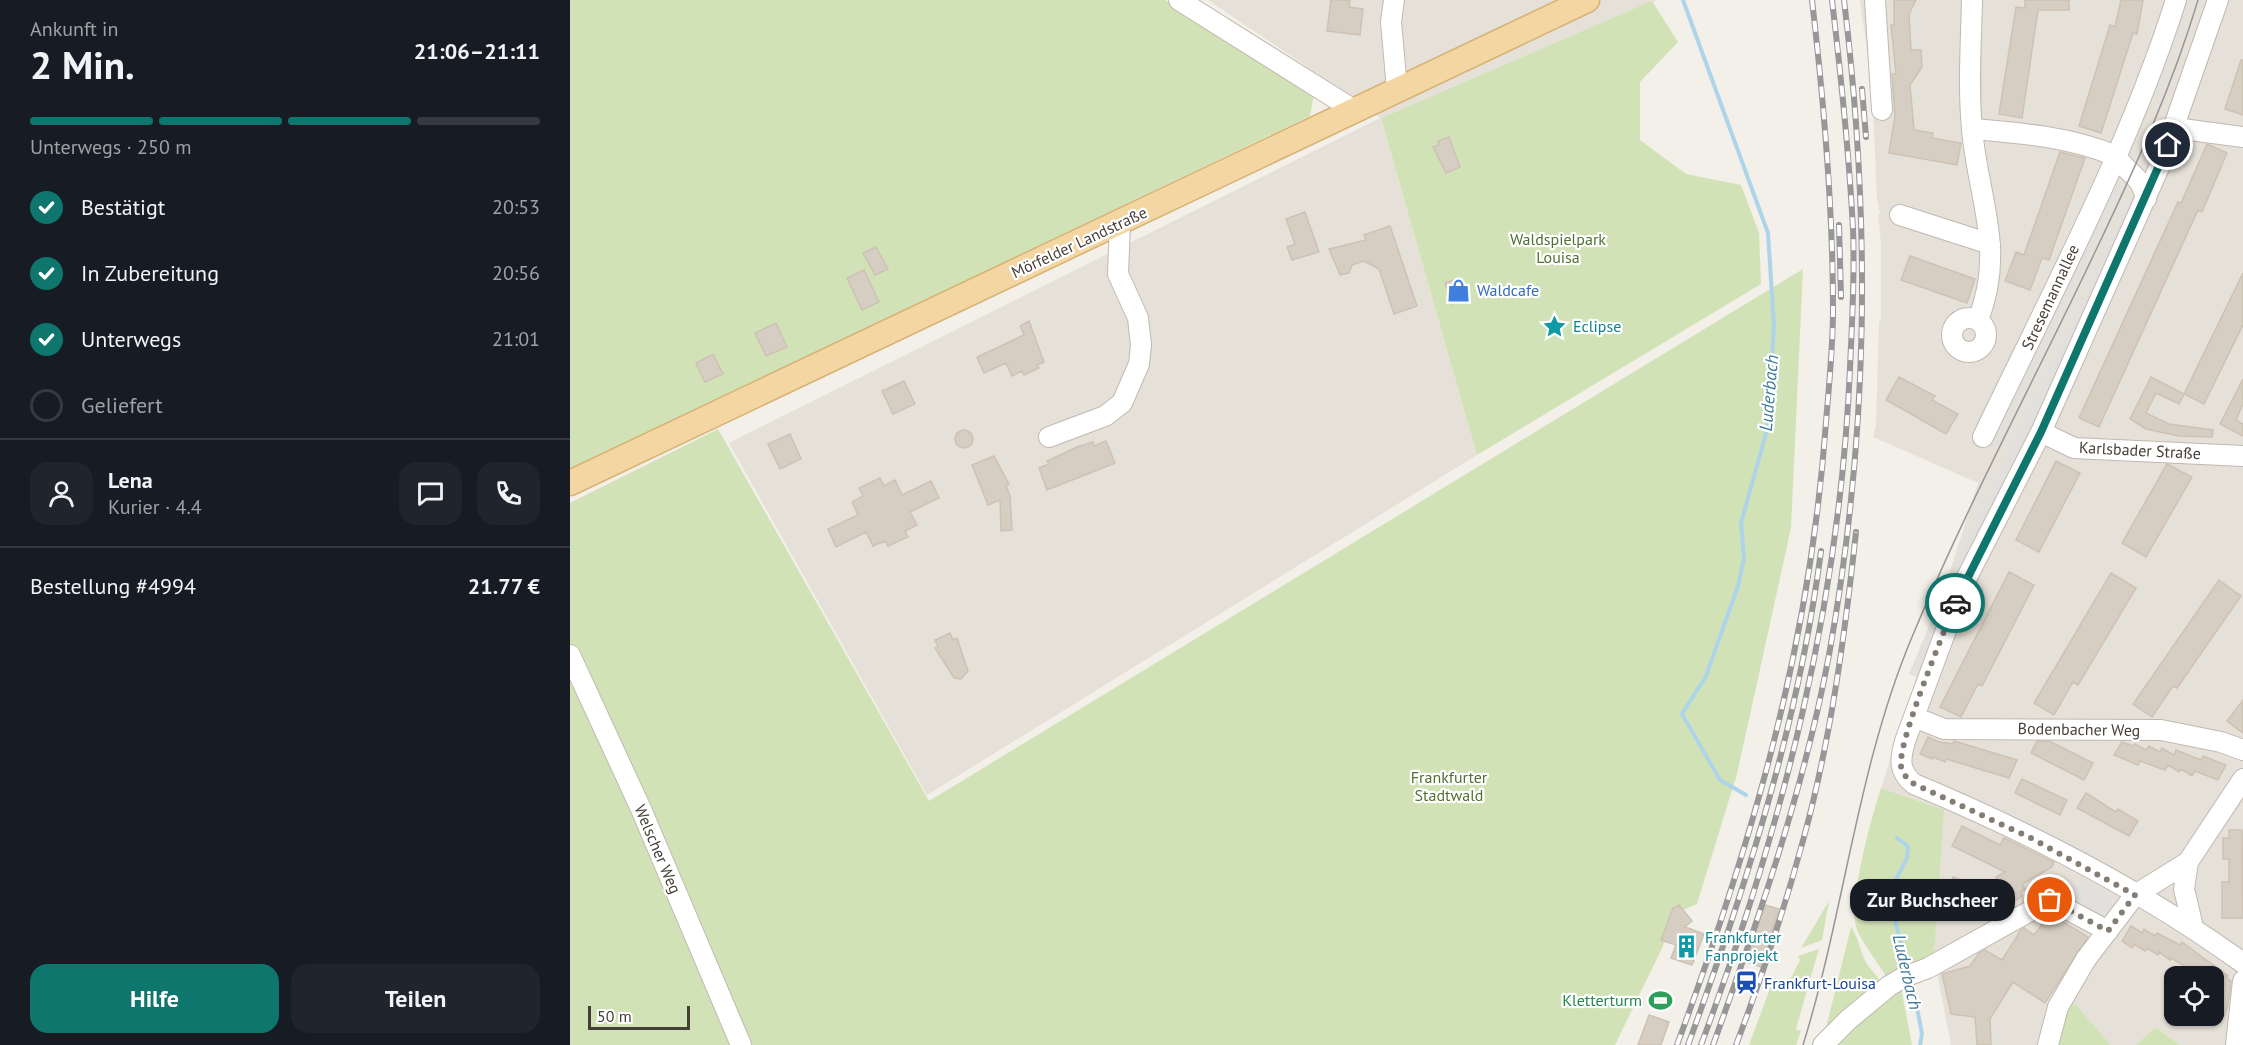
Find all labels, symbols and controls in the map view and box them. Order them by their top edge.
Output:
text: Ankunft in [30,16,118,42]
text: 21:06–21:11 [414,37,540,65]
text: 2 Min. [30,39,135,90]
pin [2142,119,2193,170]
icon: home [2151,128,2184,161]
text: Unterwegs · 250 m [30,134,191,160]
icon: check [30,191,63,224]
text: Bestätigt [81,193,165,221]
text: 20:53 [492,194,540,220]
street label: Mörfelder Landstraße [1008,202,1150,282]
park label: Waldspielpark Louisa [1510,229,1606,267]
street label: Stresemannallee [2017,241,2083,353]
icon: check [30,257,63,290]
text: In Zubereitung [81,259,219,287]
text: 20:56 [492,260,540,286]
shop icon: Waldcafe [1446,277,1472,303]
place label: Waldcafe [1477,280,1539,300]
place icon: Eclipse [1542,313,1568,339]
place label: Eclipse [1573,316,1621,336]
icon: check [30,323,63,356]
text: Unterwegs [81,325,181,353]
text: 21:01 [492,326,540,352]
water label: Luderbach [1754,354,1783,432]
text: Geliefert [81,391,163,419]
street label: Karlsbader Straße [2079,437,2201,463]
button: person [30,462,93,525]
button: chat [399,462,462,525]
button: phone [477,462,540,525]
text: Lena [108,466,153,494]
text: Kurier · 4.4 [108,494,202,520]
text: Bestellung #4994 [30,572,196,600]
text: 21.77 € [468,572,540,600]
courier [1925,573,1985,633]
icon: car [1939,587,1972,620]
street label: Bodenbacher Weg [2018,718,2140,740]
park label: Frankfurter Stadtwald [1411,767,1488,805]
street label: Welscher Weg [630,801,686,897]
pin [2024,874,2075,925]
callout: Zur Buchscheer [1849,879,2014,921]
icon: bag [2033,883,2066,916]
text: Zur Buchscheer [1867,887,1998,913]
place label: Frankfurter Fanprojekt [1705,927,1782,965]
water label: Luderbach [1888,932,1927,1012]
building icon: Frankfurter Fanprojekt [1674,933,1700,959]
button: Hilfe [30,964,279,1033]
button: Teilen [291,964,540,1033]
map controls [2164,966,2224,1026]
button: locate [2164,966,2224,1026]
station icon: Frankfurt-Louisa [1733,970,1759,996]
place label: Frankfurt-Louisa [1764,973,1876,993]
sports icon: Kletterturm [1647,987,1673,1013]
place label: Kletterturm [1562,990,1642,1010]
scale bar [588,1003,690,1030]
text: 50 m [597,1006,632,1026]

